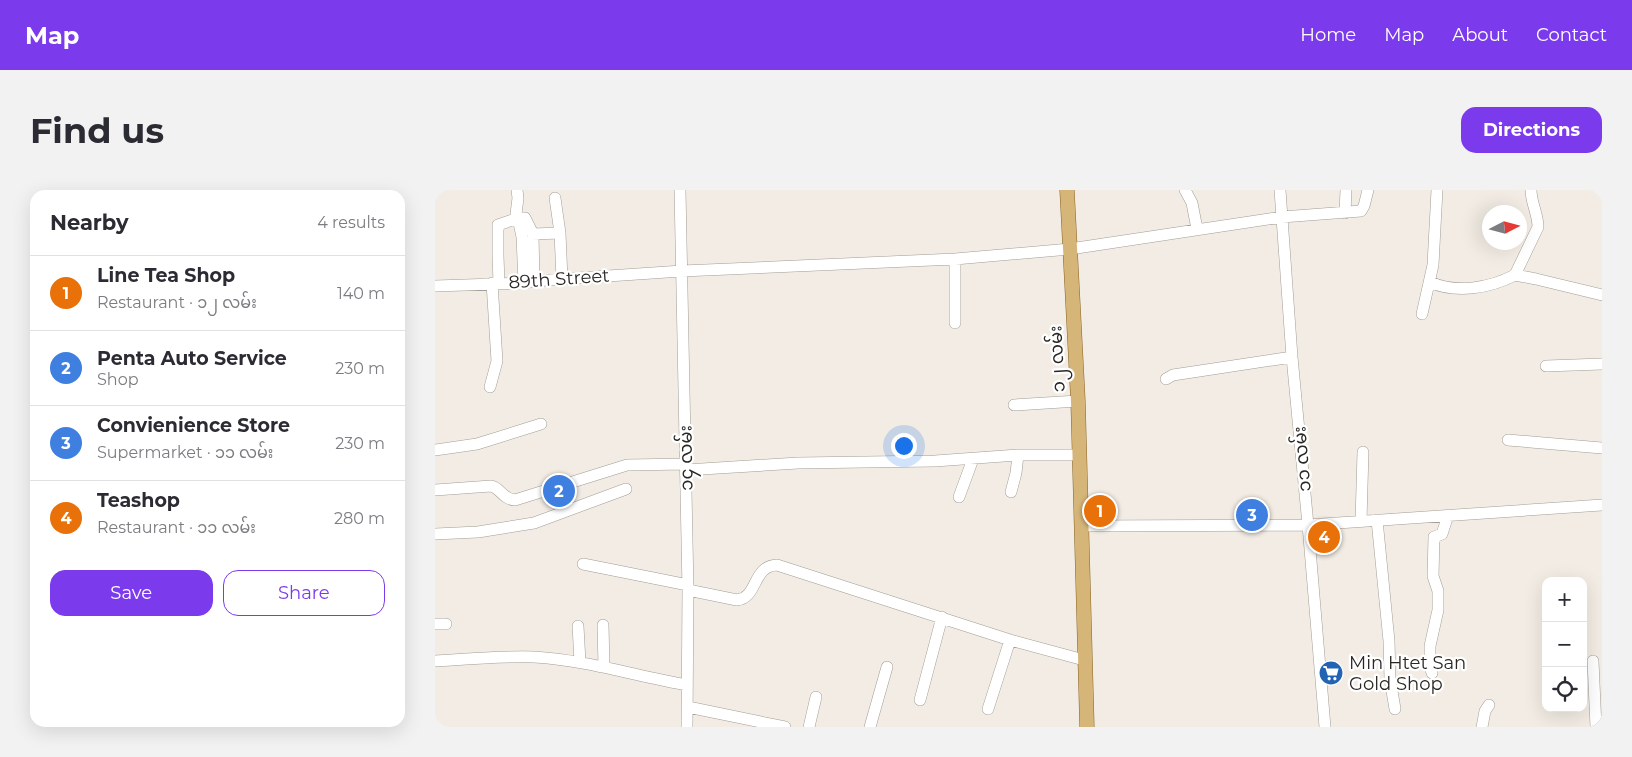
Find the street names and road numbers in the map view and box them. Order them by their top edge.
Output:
street label: 89th Street [508,264,610,294]
street label: ၁၂ လမ်း [1042,325,1074,393]
street label: ၁၄ လမ်း [672,425,702,491]
street label: ၁၁ လမ်း [1286,425,1316,493]

